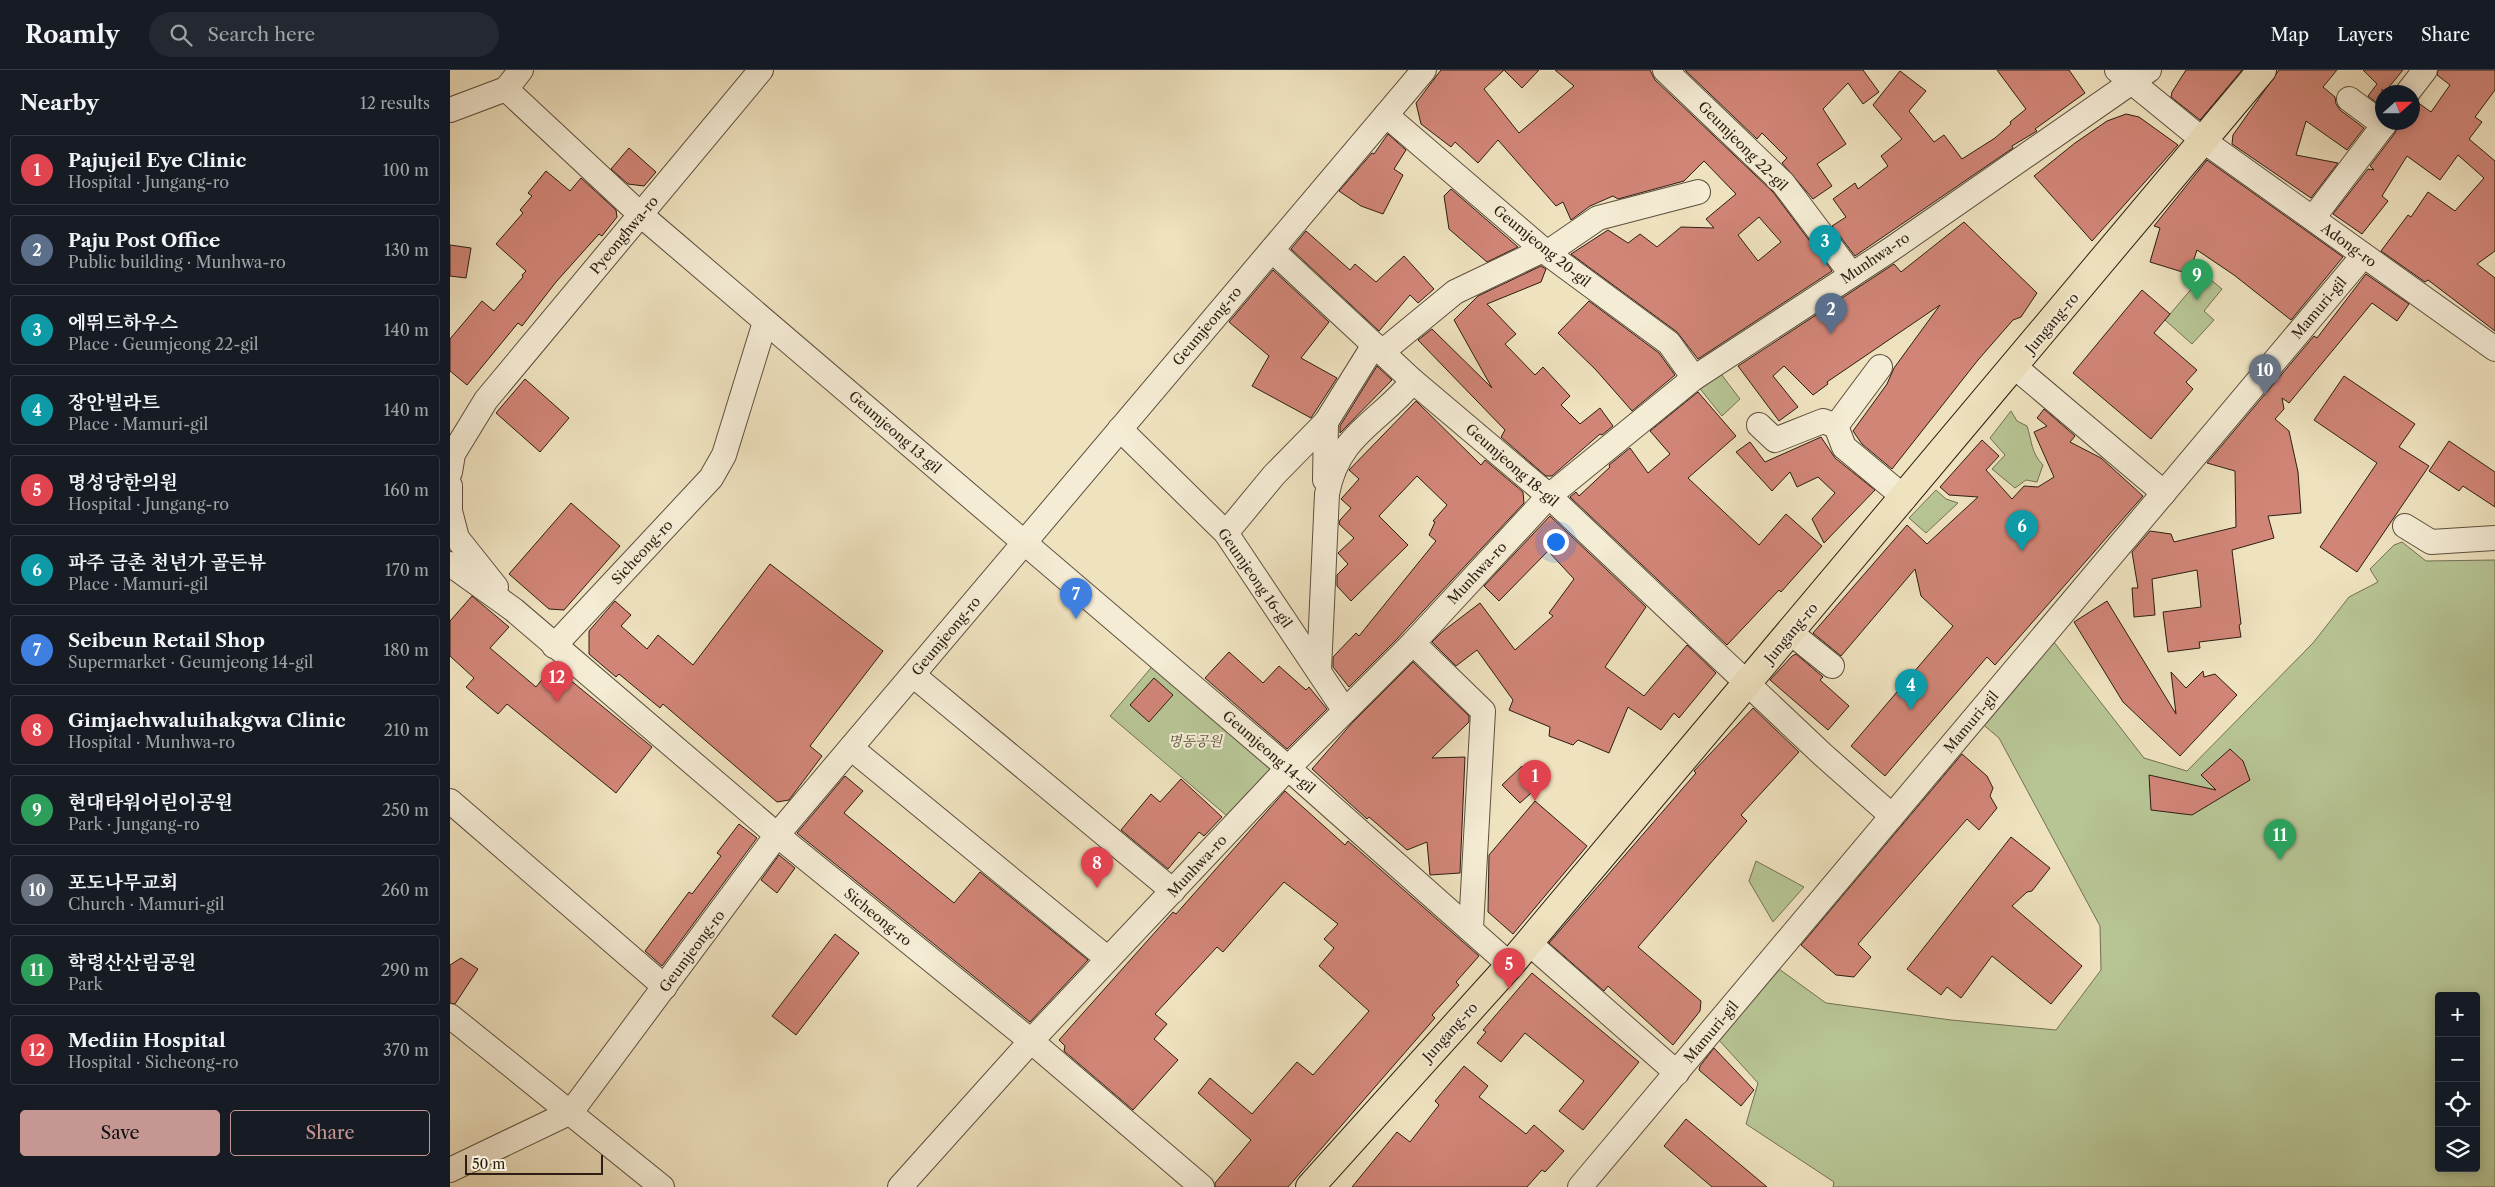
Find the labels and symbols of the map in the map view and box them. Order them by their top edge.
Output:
north arrow [2375,85,2420,130]
street label: Geumjeong 22-gil [1694,97,1792,195]
street label: Pyeonghwa-ro [586,192,662,278]
street label: Geumjeong 20-gil [1490,201,1594,291]
street label: Adong-ro [2317,218,2380,271]
pin: 3 [1809,225,1841,266]
street label: Munhwa-ro [1837,228,1913,288]
pin: 9 [2181,259,2213,300]
street label: Mamuri-gil [2288,273,2350,343]
street label: Geumjeong-ro [1169,283,1245,369]
street label: Jungang-ro [2020,289,2083,359]
pin: 2 [1815,293,1847,334]
pin: 10 [2249,354,2281,395]
street label: Geumjeong 13-gil [845,387,945,477]
street label: Geumjeong 18-gil [1462,420,1562,510]
pin: 6 [2006,510,2038,551]
street label: Sicheong-ro [607,516,677,588]
street label: Geumjeong 16-gil [1214,525,1296,631]
your location [1543,529,1569,555]
street label: Munhwa-ro [1443,538,1511,608]
pin: 7 [1060,578,1092,619]
street label: Geumjeong-ro [908,593,984,679]
street label: Jungang-ro [1759,599,1822,669]
pin: 12 [541,661,573,702]
pin: 4 [1895,669,1927,710]
street label: Mamuri-gil [1940,687,2002,757]
street label: Geumjeong 14-gil [1219,707,1319,797]
park label: 명동공원 [1168,732,1224,750]
pin: 1 [1519,760,1551,801]
pin: 11 [2264,819,2296,860]
street label: Munhwa-ro [1163,831,1231,901]
pin: 8 [1081,847,1113,888]
street label: Sicheong-ro [840,884,916,950]
street label: Geumjeong-ro [655,906,729,996]
pin: 5 [1493,948,1525,989]
street label: Mamuri-gil [1680,997,1742,1067]
street label: Jungang-ro [1417,999,1481,1067]
scale bar [465,1152,602,1175]

